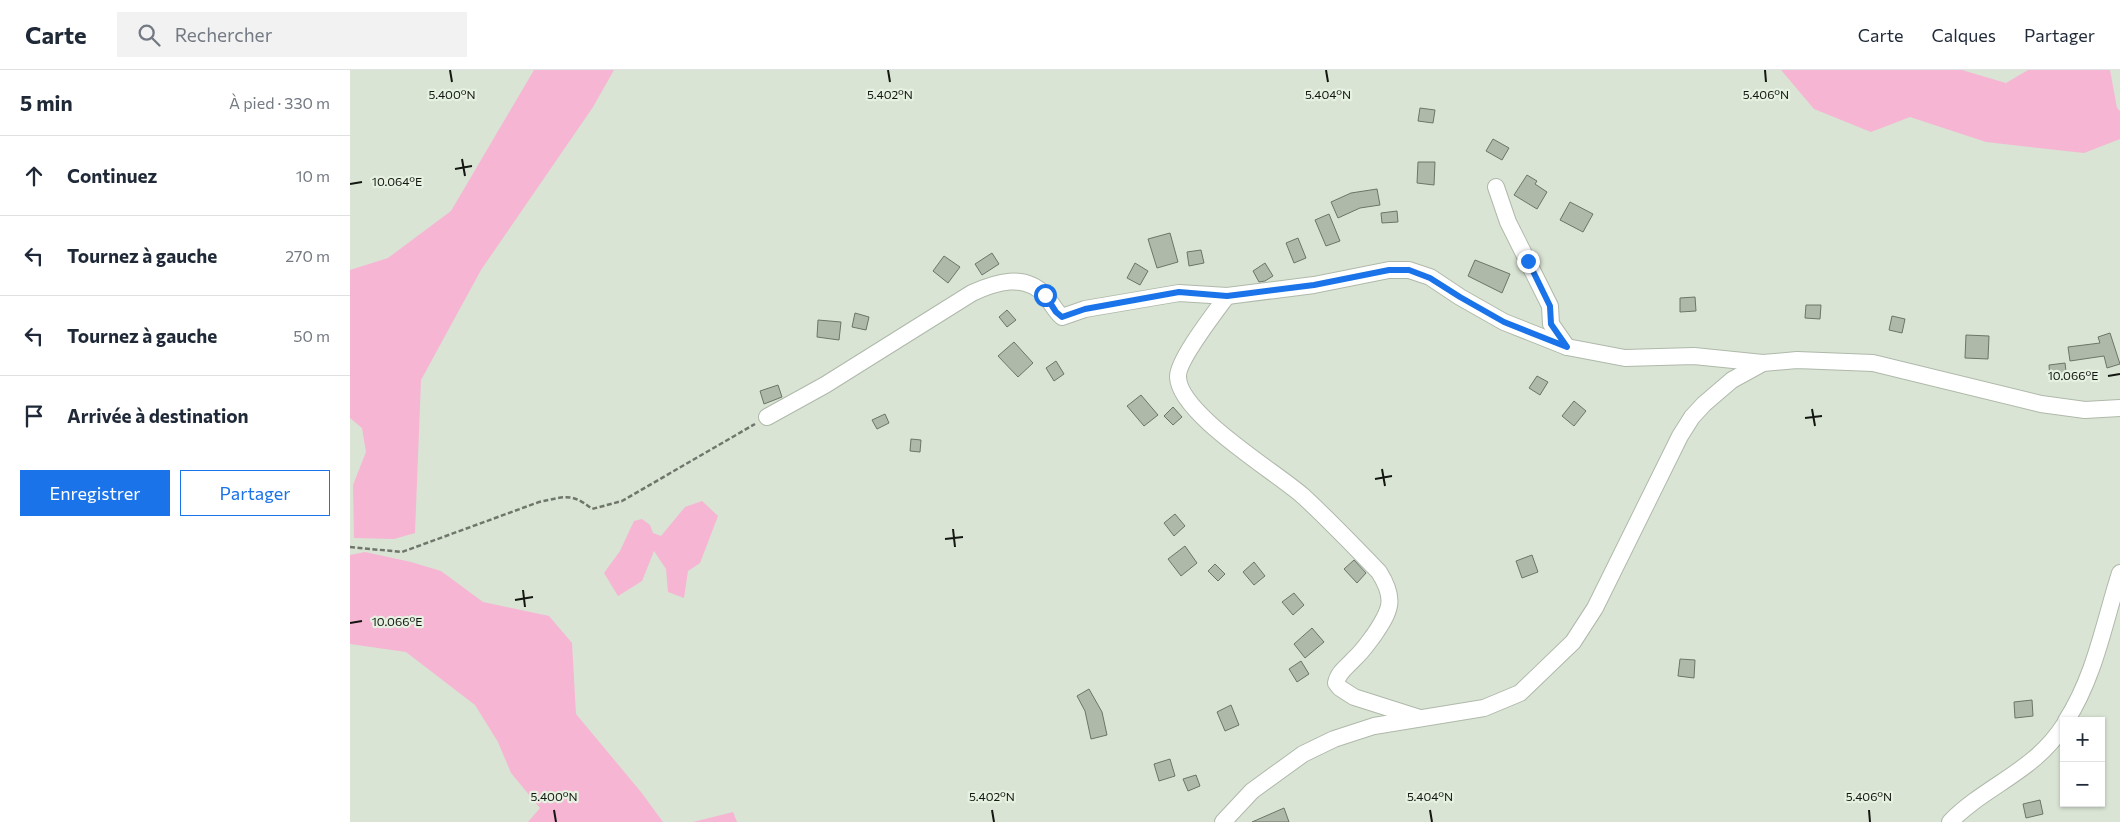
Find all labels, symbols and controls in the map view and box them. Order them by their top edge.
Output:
search box [117,12,467,57]
text: Carte [25,20,87,49]
icon: search [135,21,163,49]
text: Rechercher [175,23,272,46]
text: Carte [1858,24,1903,46]
text: Calques [1931,24,1996,46]
text: Partager [2024,24,2095,46]
text: 5.400°N [429,87,475,101]
text: 5.402°N [867,87,913,101]
text: 5.404°N [1305,87,1351,101]
text: 5.406°N [1743,87,1789,101]
text: 5 min [20,90,73,115]
text: À pied · 330 m [229,93,330,112]
icon: ahead [20,162,48,190]
text: Continuez [67,164,157,187]
text: 10 m [296,166,330,185]
text: 10.064°E [372,174,422,188]
icon: left [20,242,48,270]
text: Tournez à gauche [67,244,217,267]
text: 270 m [285,246,330,265]
route end [1517,250,1540,273]
route start [1034,284,1057,307]
icon: left [20,322,48,350]
text: Tournez à gauche [67,324,217,347]
text: 50 m [293,326,330,345]
text: 10.066°E [2048,368,2098,382]
icon: arrive [20,402,48,430]
text: Arrivée à destination [67,404,249,427]
button: Enregistrer [20,470,170,516]
button: Partager [180,470,330,516]
text: 10.066°E [372,614,422,628]
map controls [2060,717,2105,807]
button: + [2060,717,2105,762]
button: − [2060,762,2105,807]
text: 5.400°N [531,789,577,803]
text: 5.402°N [969,789,1015,803]
text: 5.404°N [1407,789,1453,803]
text: 5.406°N [1846,789,1892,803]

